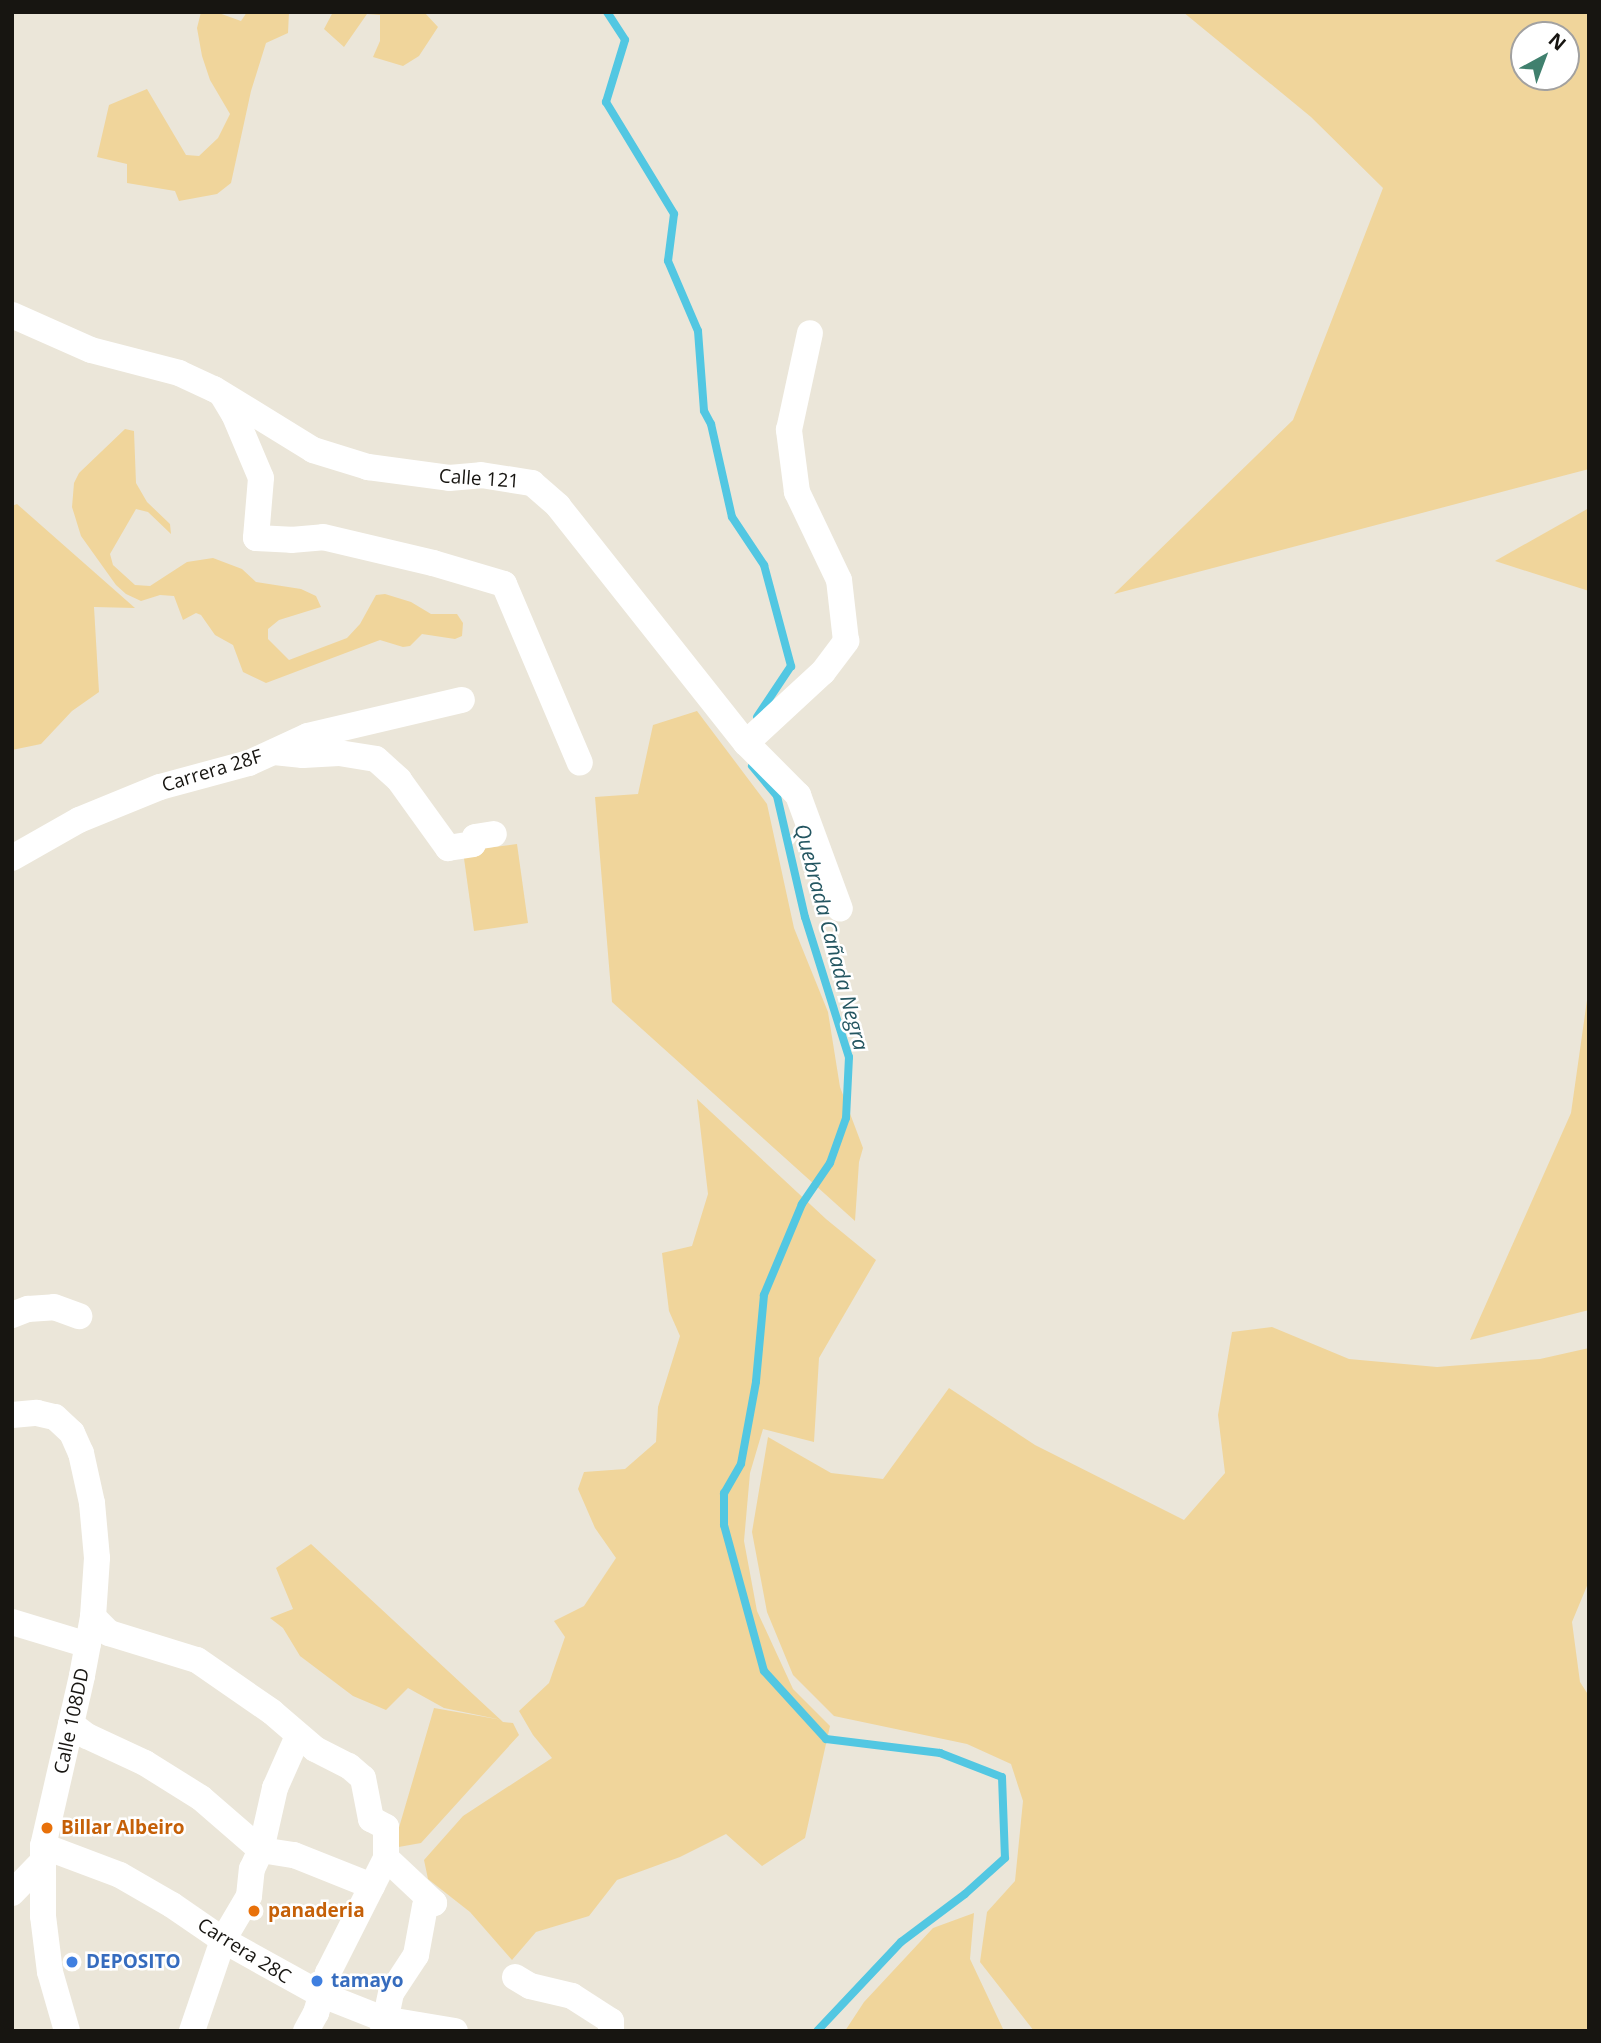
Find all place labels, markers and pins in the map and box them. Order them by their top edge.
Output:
place label: Billar Albeiro [61,1817,185,1839]
marker: Billar Albeiro [39,1820,55,1836]
place label: panaderia [268,1900,365,1922]
marker: panaderia [246,1903,262,1919]
place label: DEPOSITO [86,1951,181,1973]
marker: DEPOSITO [64,1954,80,1970]
place label: tamayo [331,1970,403,1992]
marker: tamayo [309,1973,325,1989]

